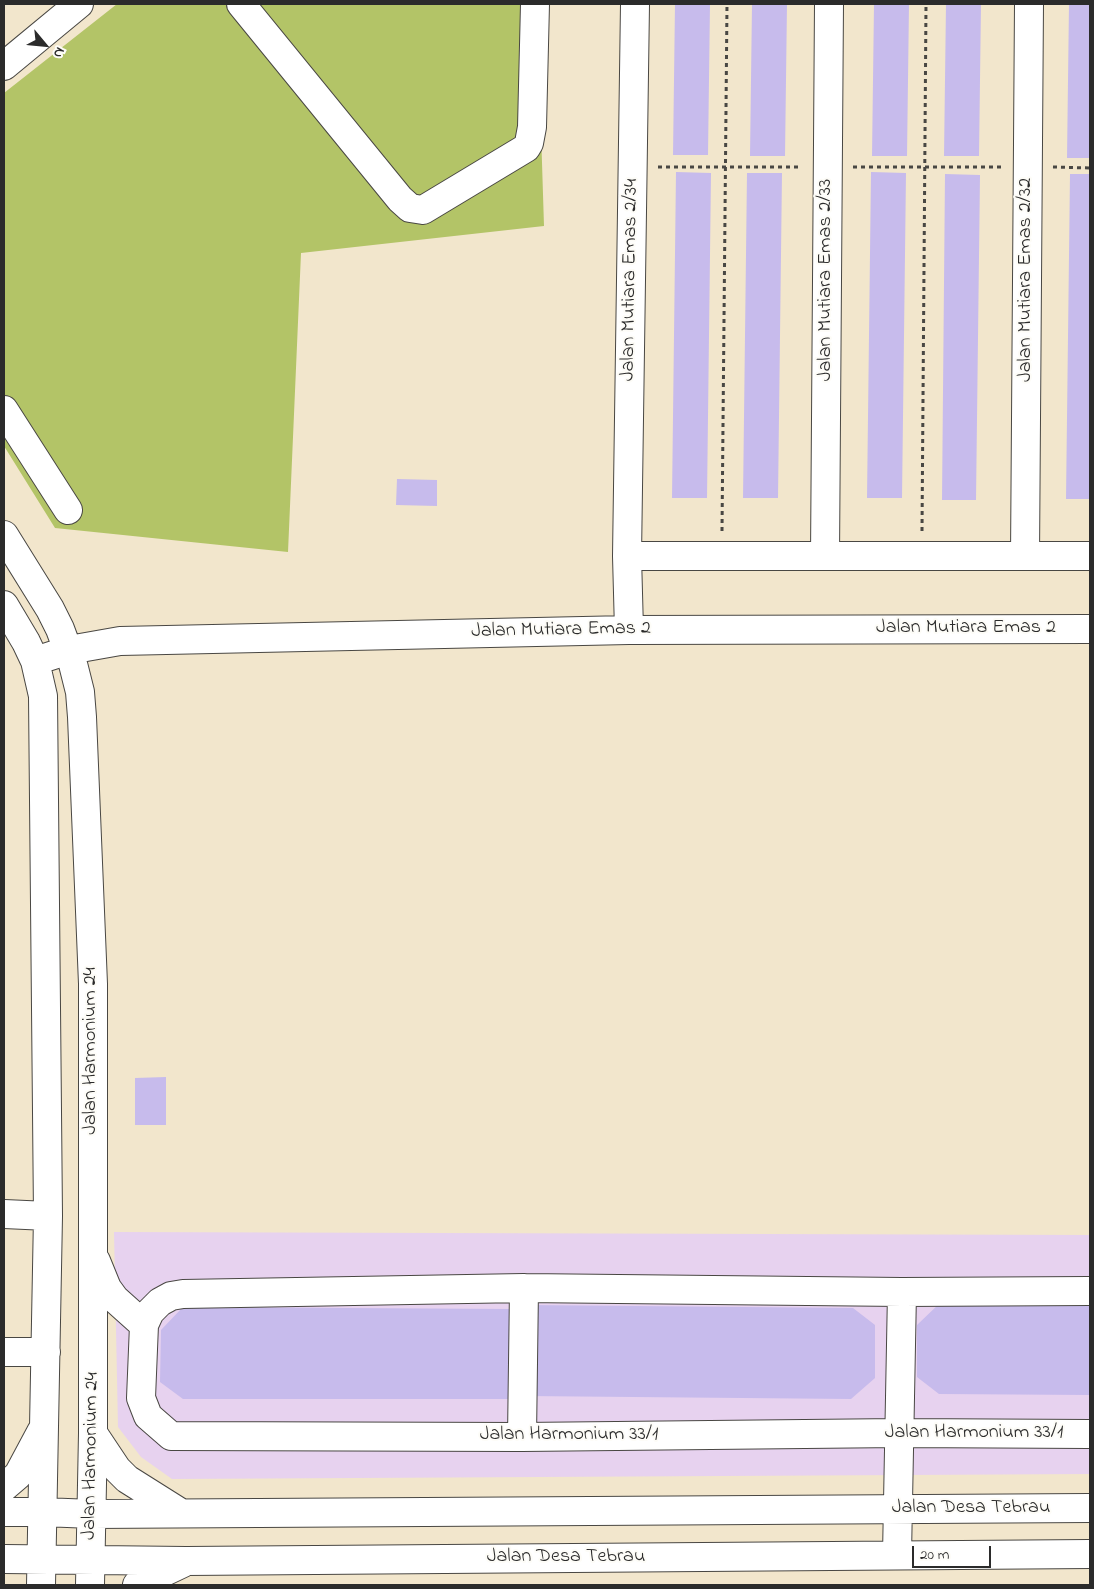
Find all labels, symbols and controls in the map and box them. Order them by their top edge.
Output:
north arrow [20,20,70,70]
text: N [47,43,70,61]
street label: Jalan Mutiara Emas 2/32 [1015,178,1039,382]
street label: Jalan Mutiara Emas 2/34 [617,179,645,381]
street label: Jalan Mutiara Emas 2/33 [815,179,839,381]
street label: Jalan Mutiara Emas 2 [471,617,651,645]
street label: Jalan Mutiara Emas 2 [876,617,1056,641]
street label: Jalan Harmonium 24 [80,967,104,1135]
street label: Jalan Harmonium 24 [79,1372,105,1540]
street label: Jalan Harmonium 33/1 [885,1422,1063,1446]
street label: Jalan Harmonium 33/1 [480,1424,658,1448]
street label: Jalan Desa Tebrau [892,1497,1050,1521]
scale bar [914,1536,993,1568]
text: 20 m [920,1544,949,1566]
street label: Jalan Desa Tebrau [487,1546,645,1570]

